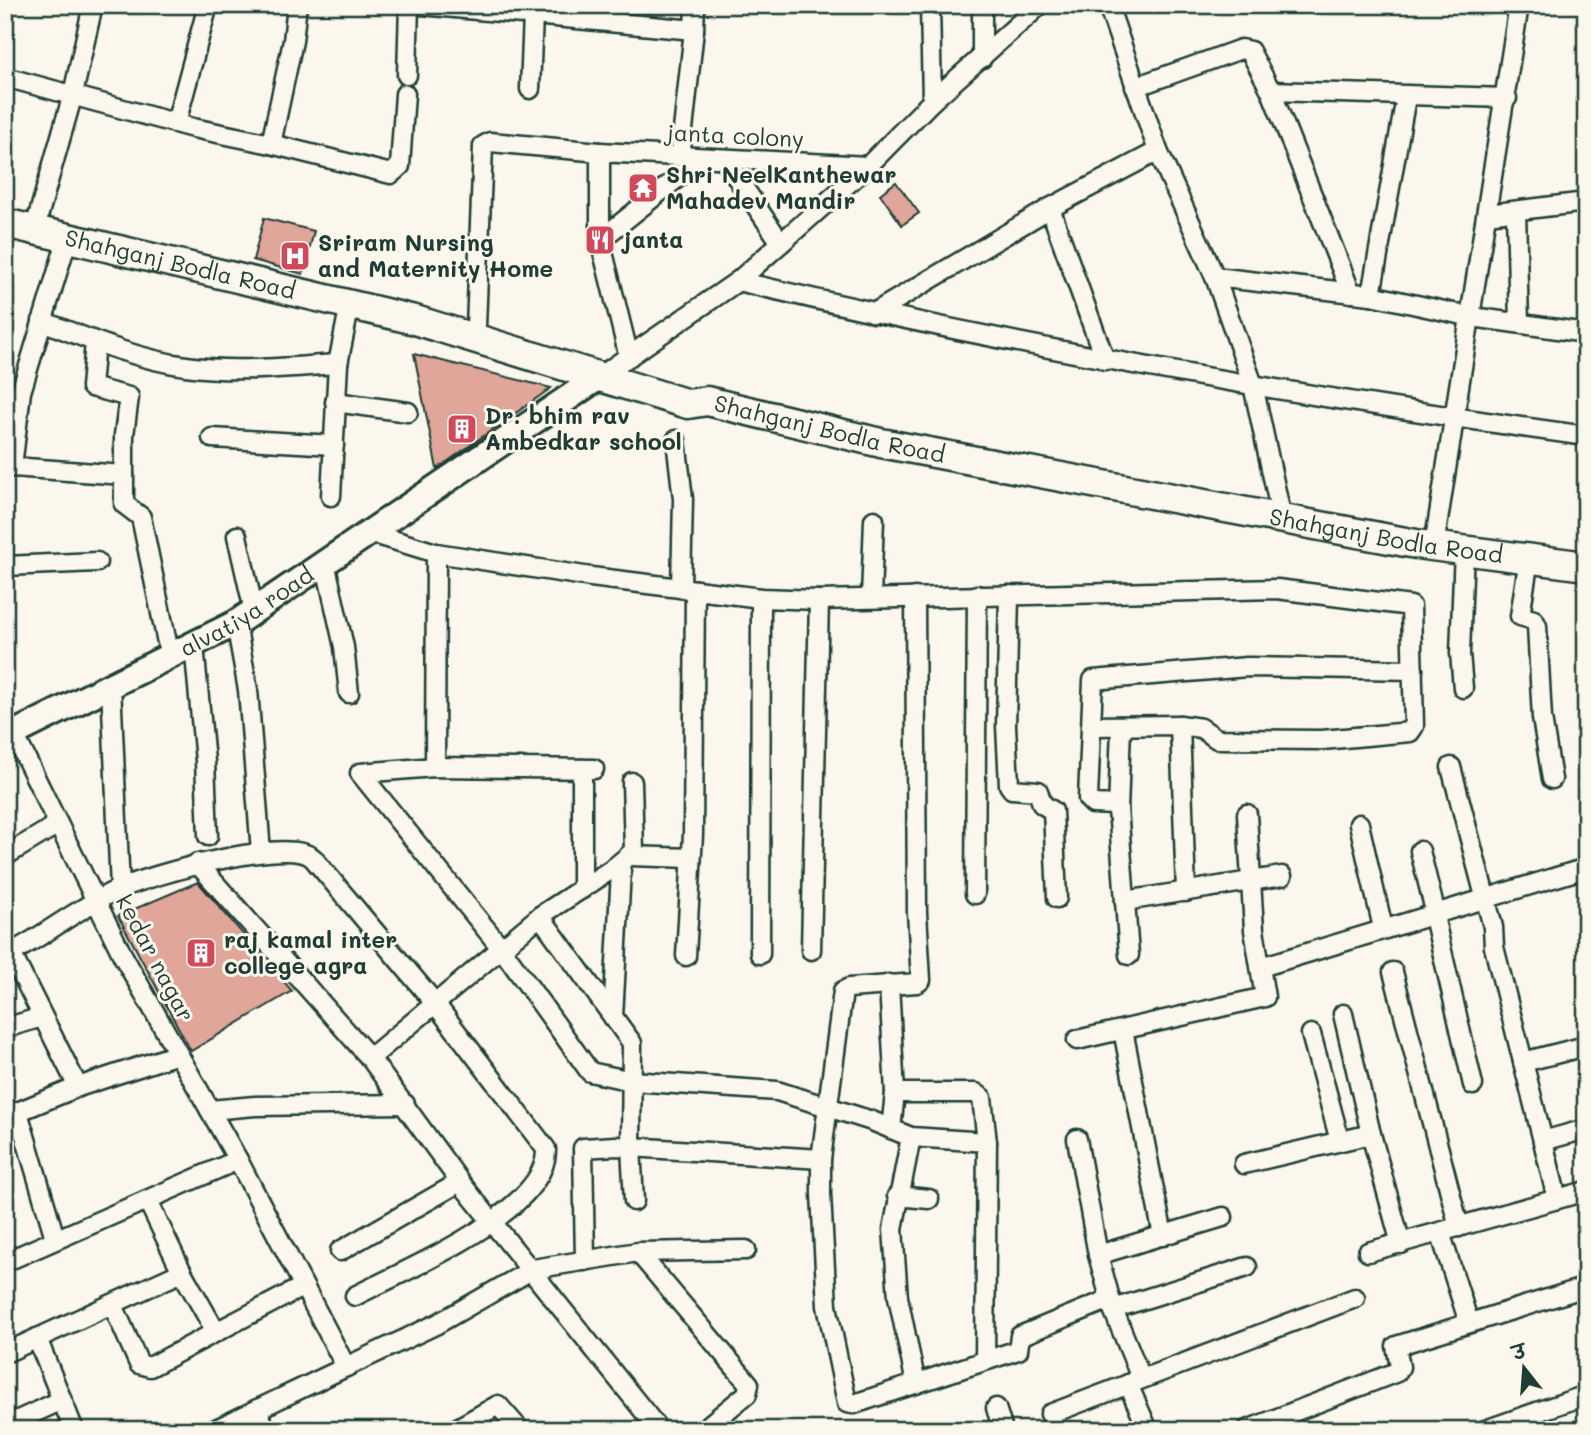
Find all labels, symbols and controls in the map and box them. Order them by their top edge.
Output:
street label: janta colony [663,116,805,154]
place label: Shri NeelKanthewar Mahadev Mandir [666,159,896,215]
temple icon: Shri NeelKanthewar Mahadev Mandir [626,171,660,205]
street label: Shahganj Bodla Road [62,222,299,305]
restaurant icon: janta [583,223,617,257]
place label: janta [621,224,683,254]
place label: Sriram Nursing and Maternity Home [318,227,553,283]
hospital icon: Sriram Nursing and Maternity Home [278,239,312,273]
street label: Shahganj Bodla Road [711,387,948,469]
place label: Dr. bhim rav Ambedkar school [485,400,682,456]
building icon: Dr. bhim rav Ambedkar school [445,412,479,446]
street label: Shahganj Bodla Road [1267,501,1505,569]
street label: alvatiya road [174,559,319,663]
street label: kedar nagar [110,888,202,1027]
place label: raj kamal inter college agra [224,924,397,980]
building icon: raj kamal inter college agra [184,936,218,970]
north arrow [1490,1334,1560,1404]
text: उ [1507,1337,1531,1366]

